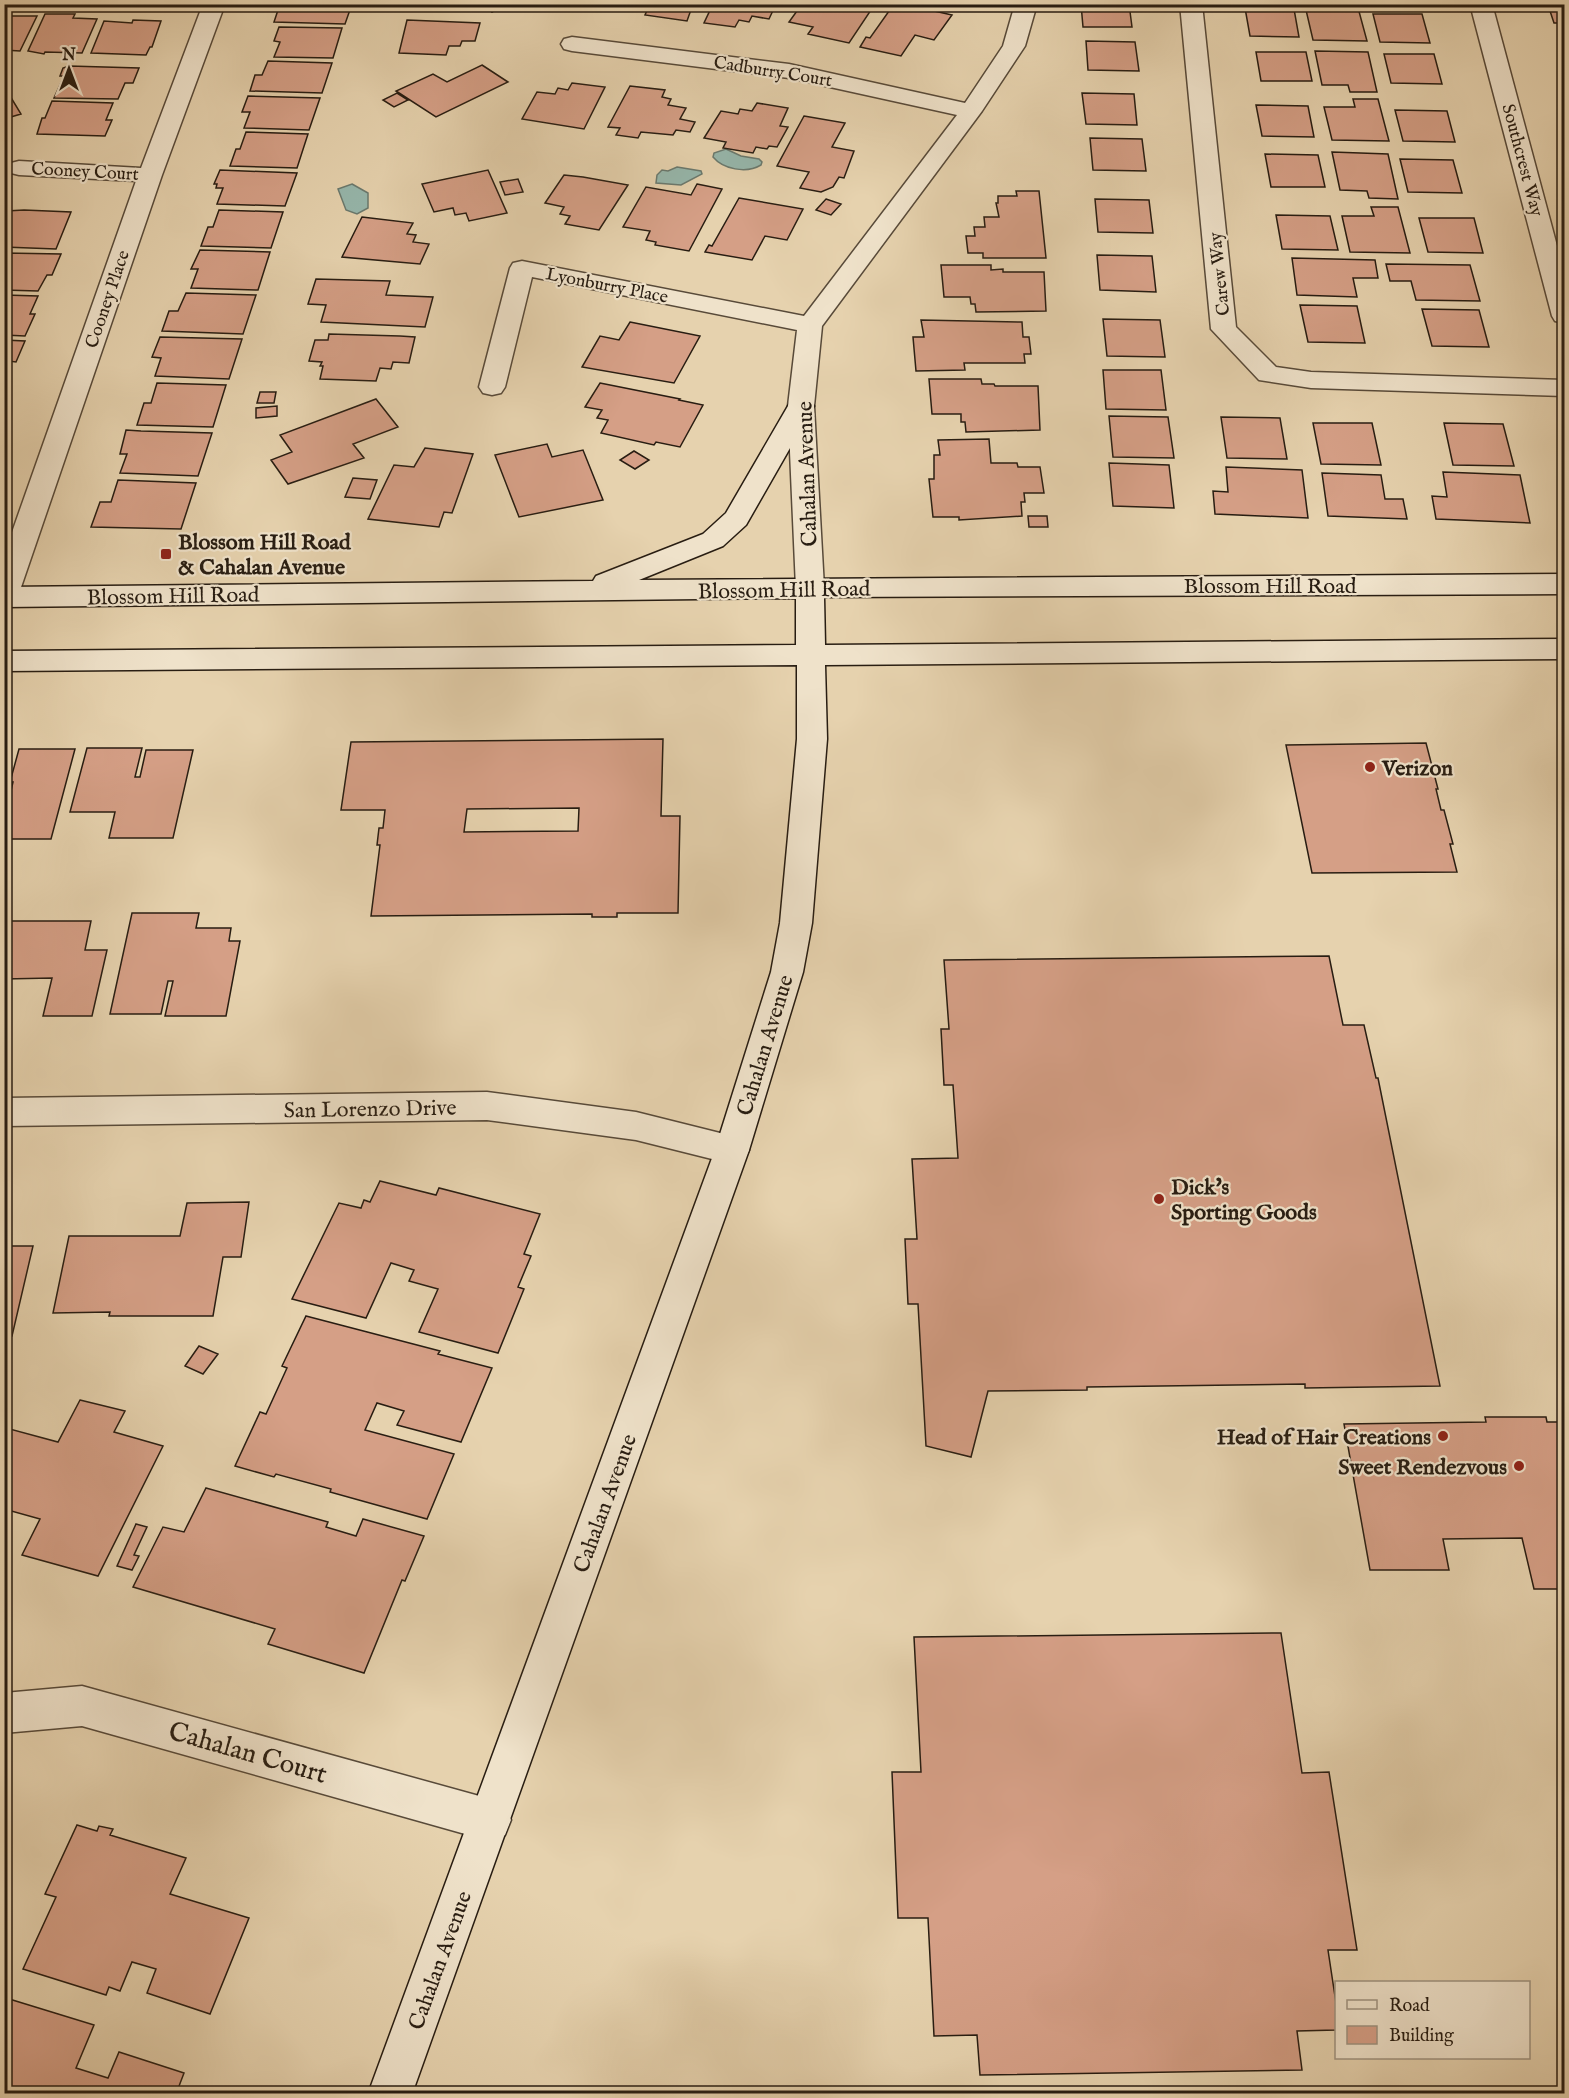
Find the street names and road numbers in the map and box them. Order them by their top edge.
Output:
street label: Cadburry Court [712,52,834,93]
street label: Southcrest Way [1495,102,1548,219]
street label: Cooney Court [31,158,139,187]
street label: Carew Way [1205,231,1236,317]
street label: Cooney Place [81,248,136,351]
street label: Lyonburry Place [544,263,670,310]
street label: Cahalan Avenue [791,401,825,547]
street label: Blossom Hill Road [1184,573,1357,601]
street label: Blossom Hill Road [697,575,871,607]
street label: Blossom Hill Road [86,581,260,613]
street label: Cahalan Avenue [731,972,801,1119]
street label: San Lorenzo Drive [283,1094,457,1126]
street label: Cahalan Avenue [568,1430,644,1577]
street label: Cahalan Court [164,1715,331,1793]
street label: Cahalan Avenue [403,1887,479,2034]

